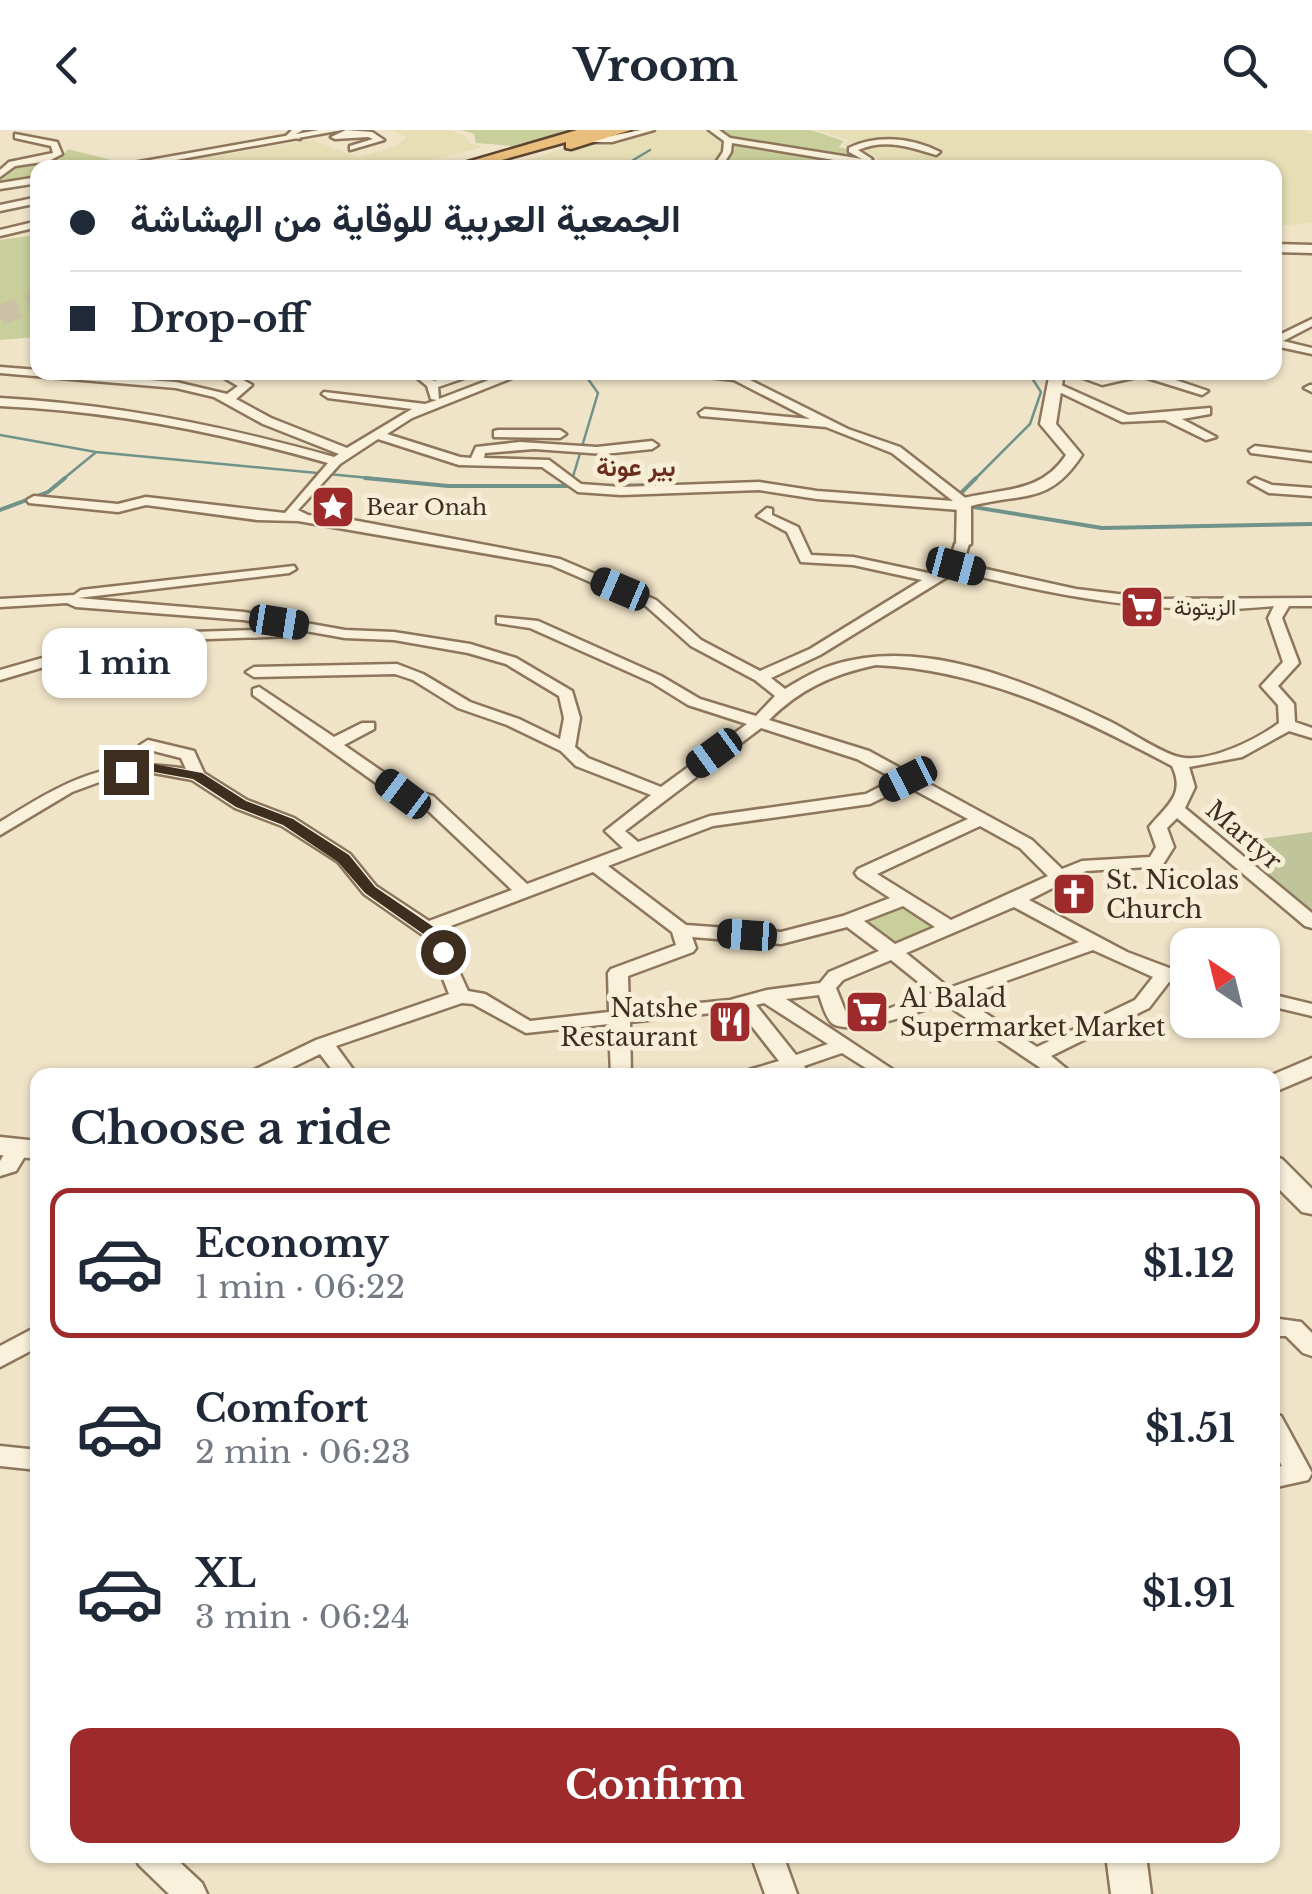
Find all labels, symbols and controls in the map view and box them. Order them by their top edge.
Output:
text: Vroom [574,37,738,93]
icon: back [40,38,95,93]
icon: search [1217,38,1272,93]
text: الجمعية العربية للوقاية من الهشاشة [130,195,681,242]
text: Drop-off [130,295,307,342]
district label: بير عونة [596,452,676,483]
place icon: Bear Onah [310,484,356,530]
place label: Bear Onah [366,494,487,521]
car [923,544,989,588]
car [587,563,653,615]
supermarket icon: الزيتونة [1119,584,1165,630]
place label: الزيتونة [1174,594,1236,621]
car [247,602,311,642]
callout: 1 min [44,627,208,697]
text: 1 min [78,643,171,683]
car [681,723,747,783]
route end [104,750,149,795]
car [874,752,942,806]
car [370,764,436,824]
street label: Martyr [1199,794,1288,877]
place label: St. Nicolas Church [1106,865,1239,925]
church icon: St. Nicolas Church [1051,871,1097,917]
car [716,918,778,952]
north arrow [1170,928,1280,1038]
map controls [1170,928,1280,1038]
route start [421,930,466,975]
place label: Al Balad Supermarket Market [899,983,1166,1043]
supermarket icon: Al Balad Supermarket Market [844,989,890,1035]
place label: Natshe Restaurant [560,993,699,1053]
restaurant icon: Natshe Restaurant [707,999,753,1045]
text: Choose a ride [70,1100,392,1156]
icon: car [75,1218,165,1308]
text: Economy [195,1220,389,1267]
text: $1.12 [1143,1240,1235,1287]
text: 1 min · 06:22 [195,1267,405,1307]
icon: car [75,1383,165,1473]
text: Comfort [195,1385,368,1432]
text: $1.51 [1145,1405,1235,1452]
text: 2 min · 06:23 [195,1432,411,1472]
icon: car [75,1548,165,1638]
text: XL [195,1550,256,1597]
text: $1.91 [1142,1570,1235,1617]
text: 3 min · 06:24 [195,1597,410,1637]
button: Confirm [70,1728,1240,1843]

